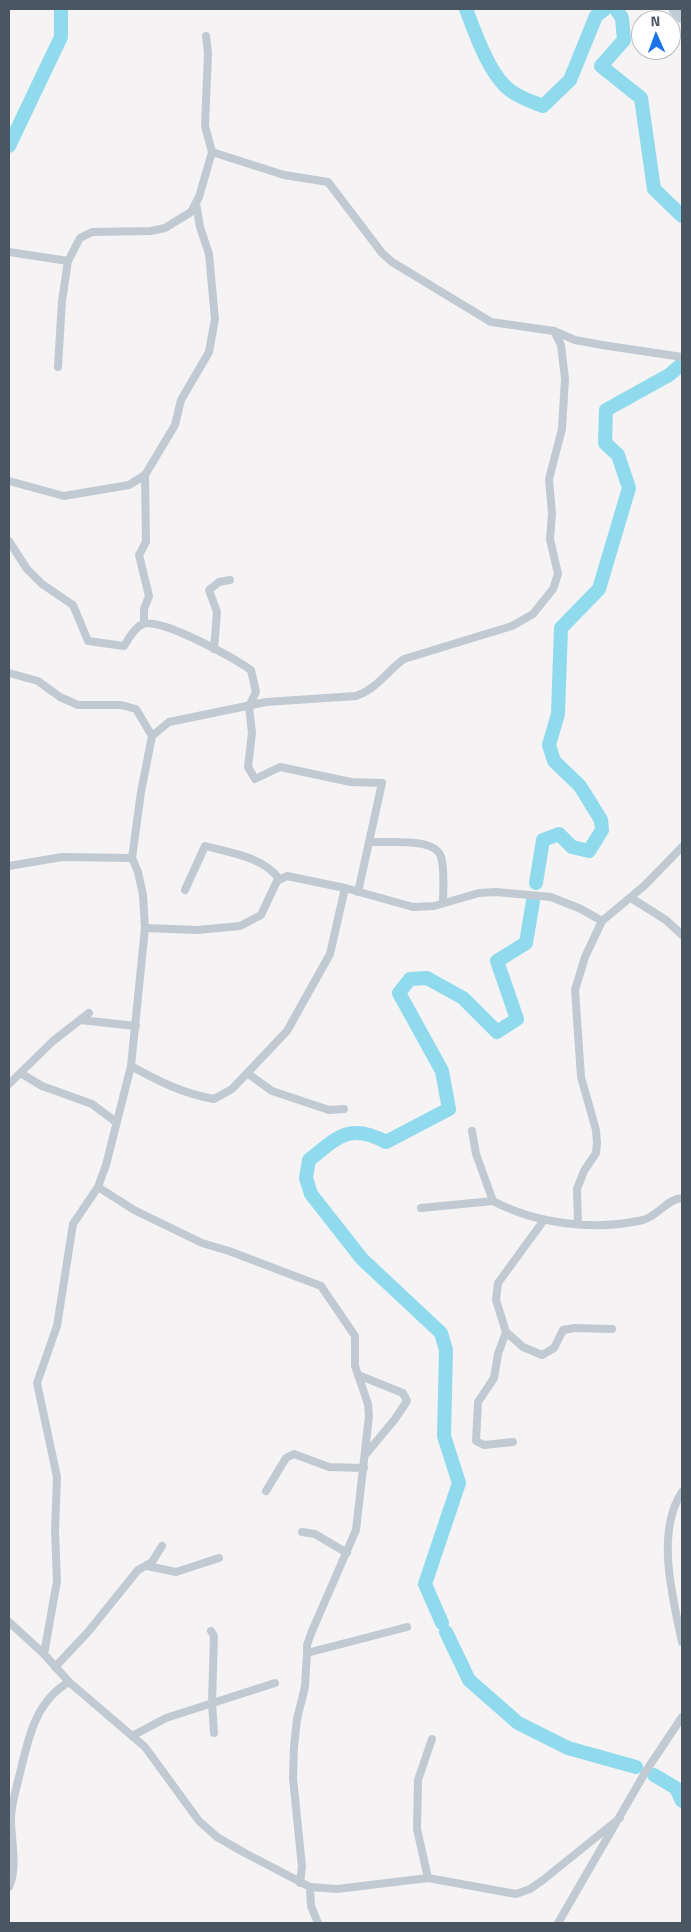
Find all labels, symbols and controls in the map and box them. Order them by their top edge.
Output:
north arrow [631,10,681,60]
text: N [650,10,661,31]

